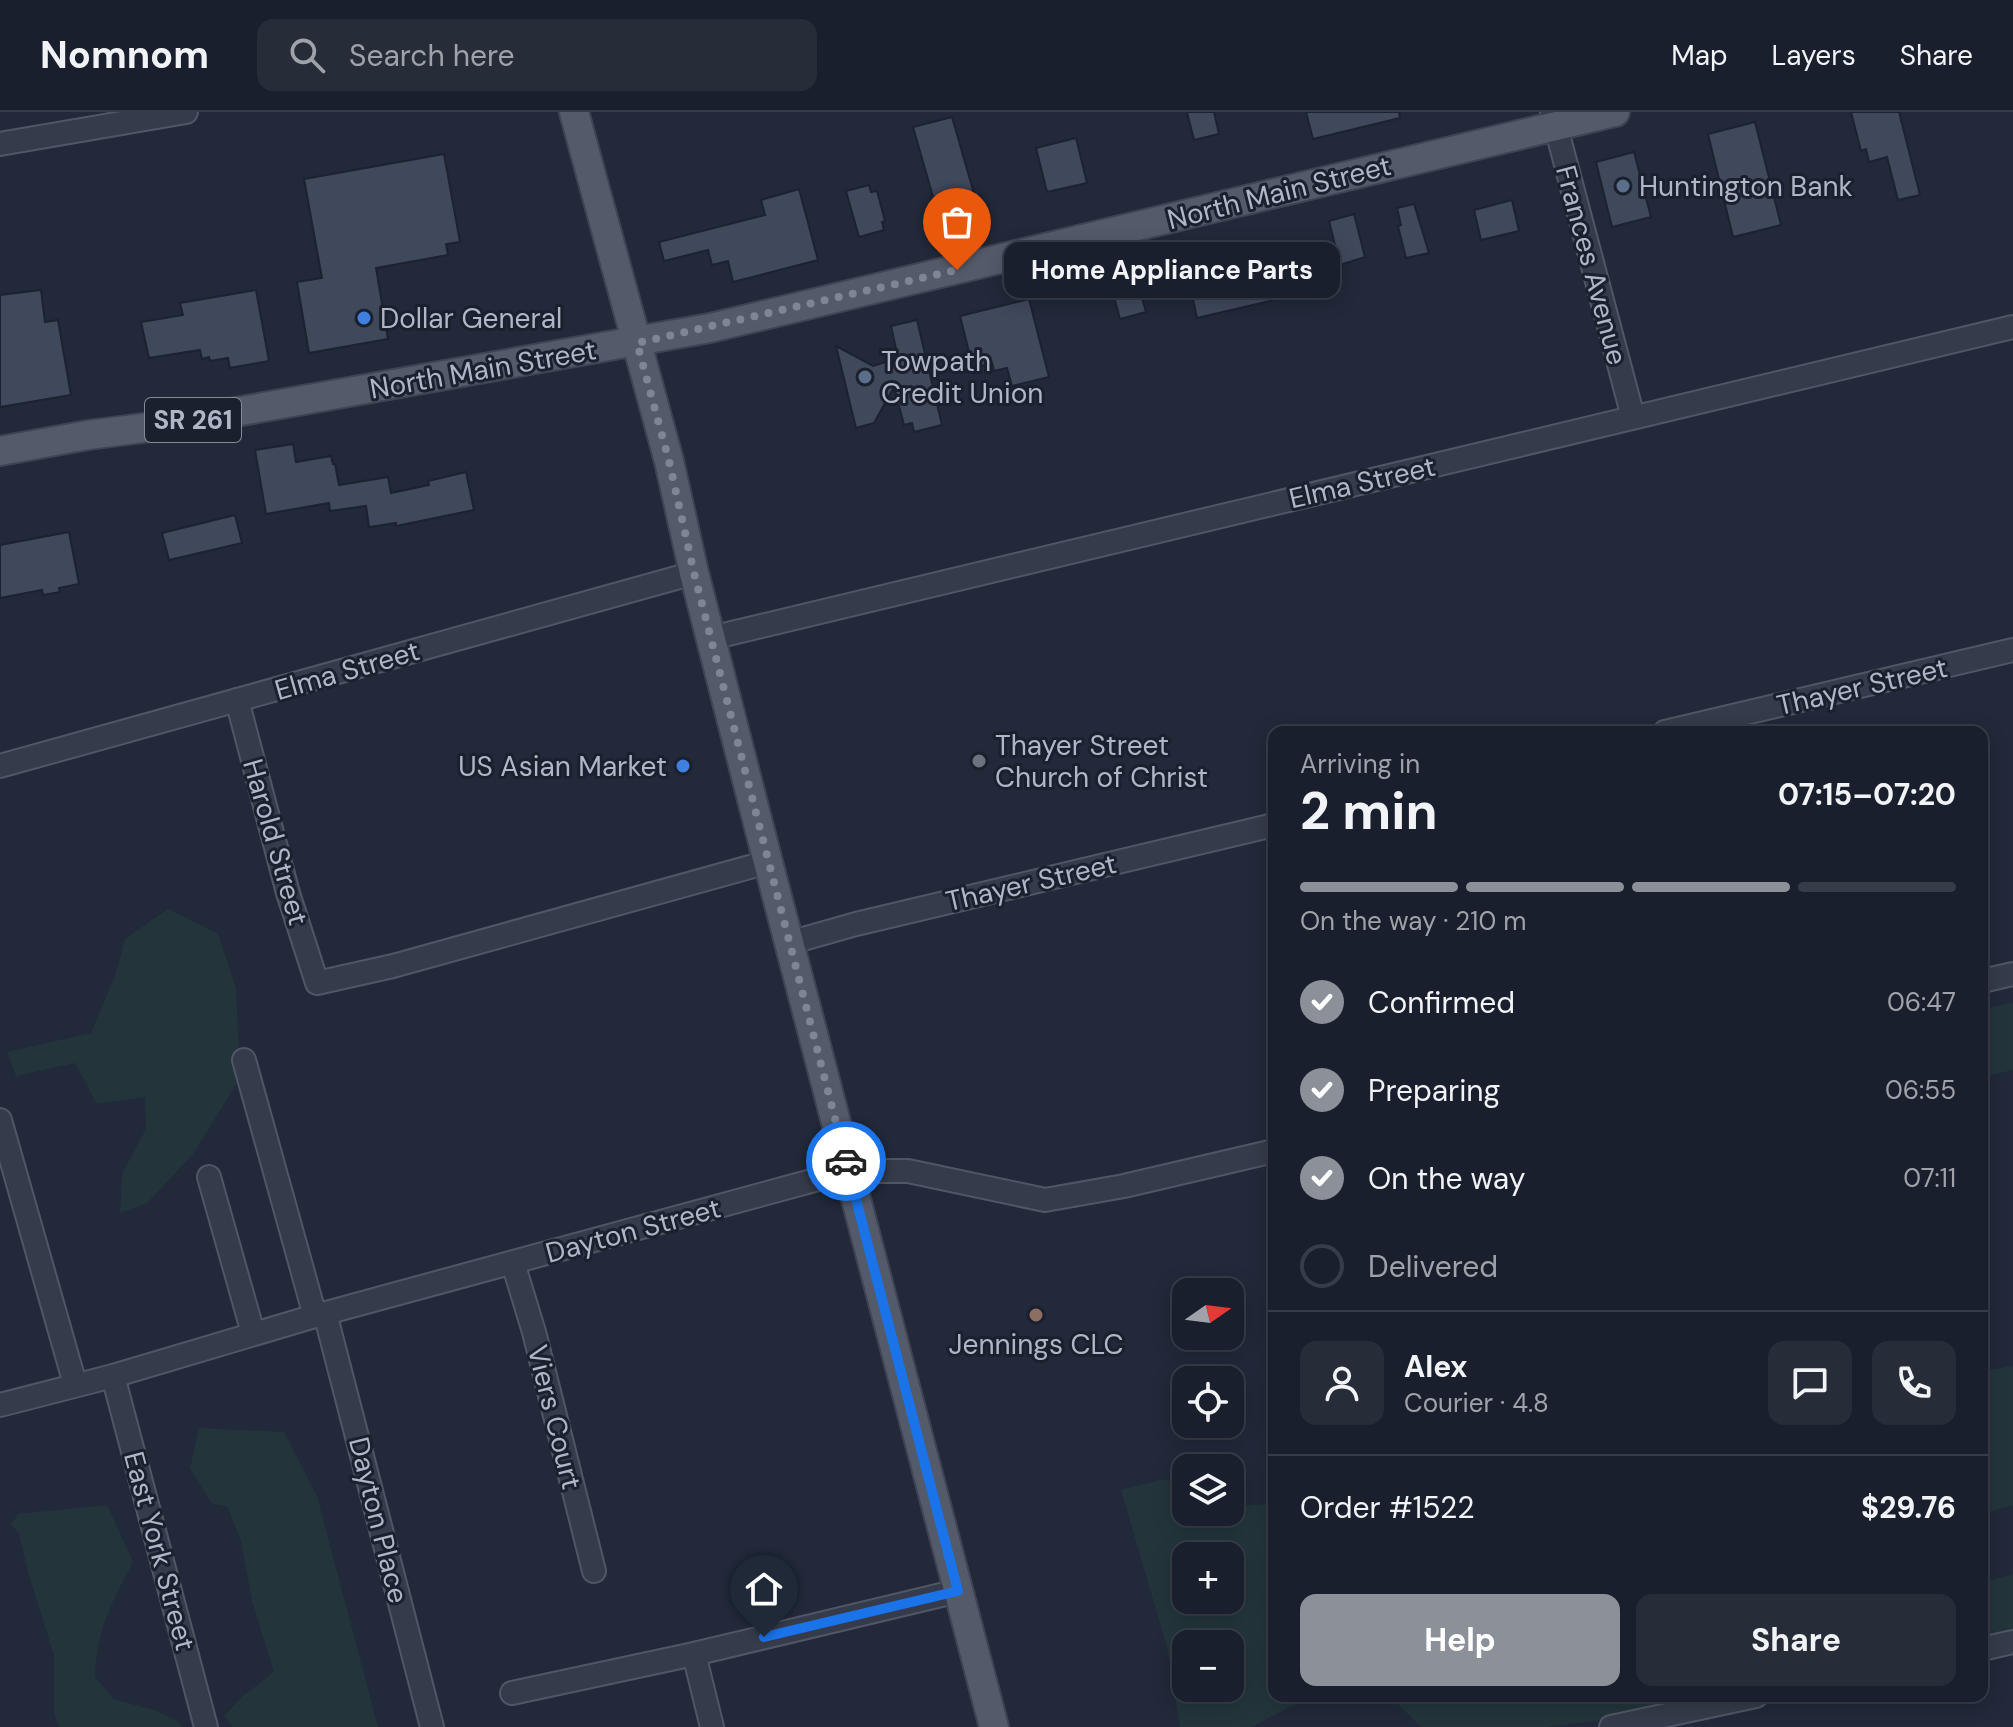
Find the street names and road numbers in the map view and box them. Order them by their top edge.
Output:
street label: North Main Street [1163,147,1395,238]
street label: Frances Avenue [1547,161,1636,369]
street label: North Main Street [367,331,599,408]
road number: SR 261 [145,398,241,442]
street label: Elma Street [1285,448,1439,517]
street label: Elma Street [270,632,424,709]
street label: Thayer Street [1773,649,1951,724]
street label: Harold Street [234,755,317,930]
street label: Thayer Street [942,845,1120,920]
street label: Dayton Street [542,1189,725,1272]
street label: Viers Court [519,1341,590,1493]
street label: Dayton Place [340,1433,417,1607]
street label: East York Street [115,1448,204,1655]

